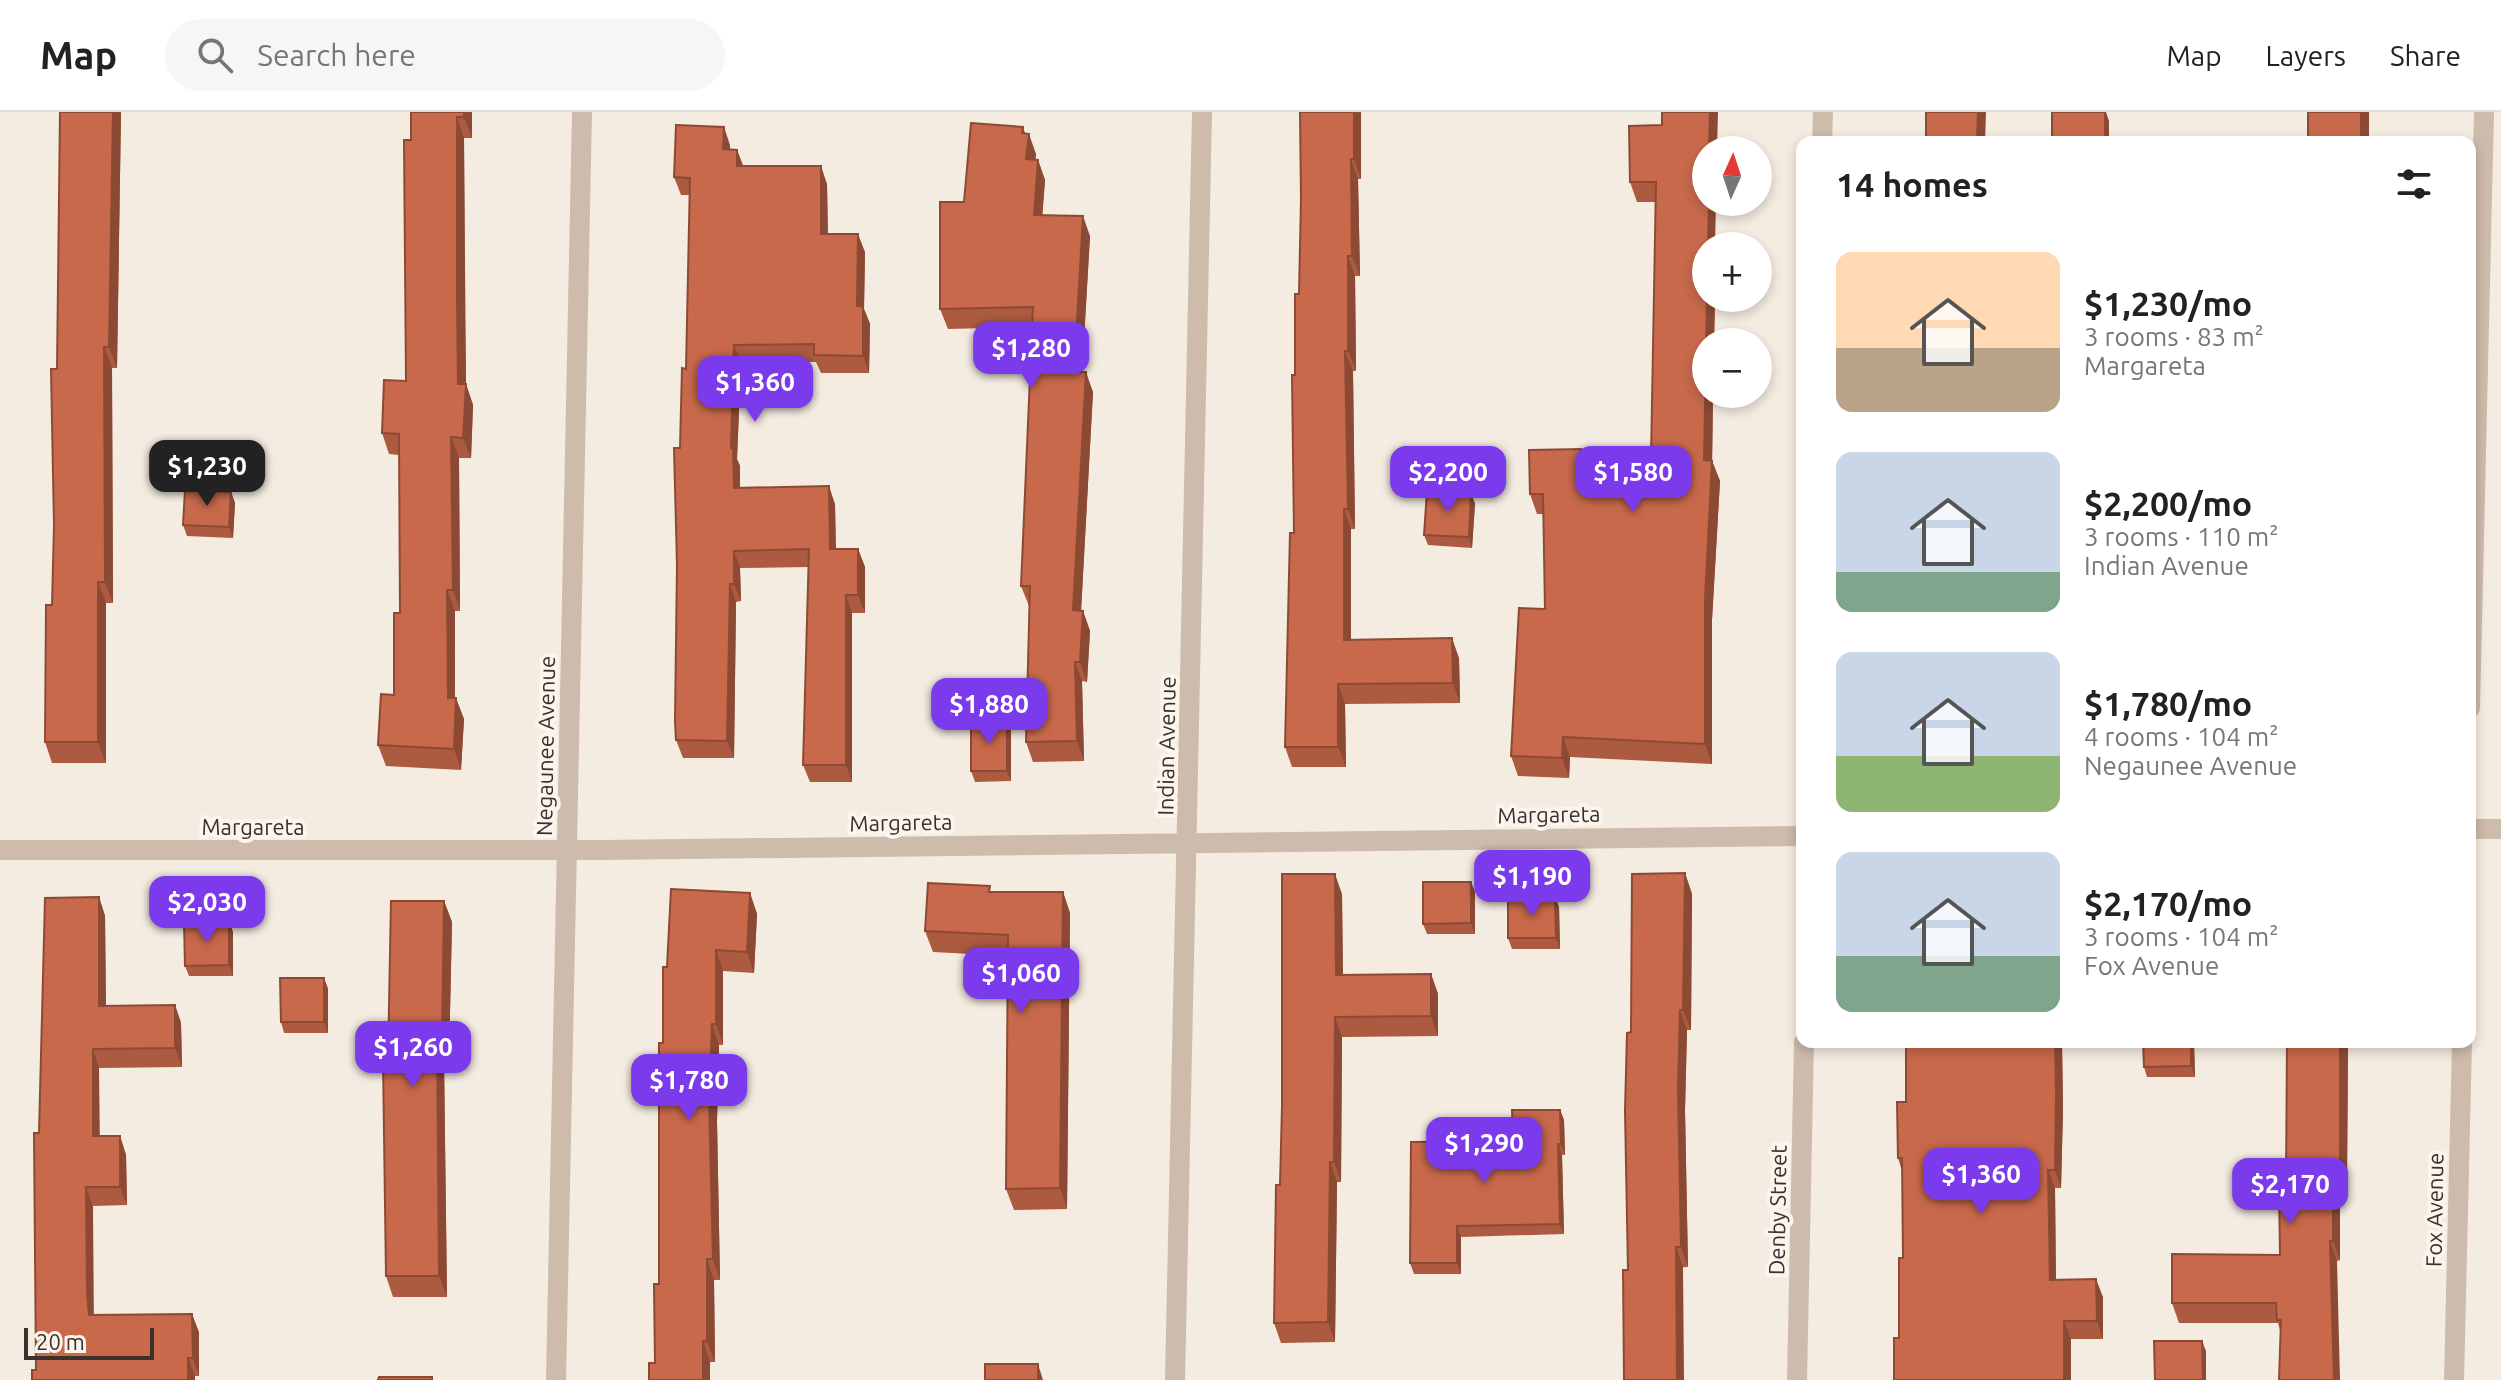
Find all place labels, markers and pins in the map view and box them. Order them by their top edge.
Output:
pin: $1,280 [966,322,1096,390]
pin: $1,360 [690,356,820,424]
pin: $1,230 [142,440,272,508]
pin: $2,200 [1383,446,1513,514]
pin: $1,580 [1568,446,1698,514]
pin: $1,880 [924,678,1054,746]
pin: $1,190 [1467,850,1597,918]
pin: $2,030 [142,876,272,944]
pin: $1,060 [956,947,1086,1015]
pin: $1,260 [348,1021,478,1089]
pin: $1,780 [624,1054,754,1122]
pin: $1,290 [1419,1117,1549,1185]
pin: $1,360 [1916,1148,2046,1216]
pin: $2,170 [2225,1158,2355,1226]

